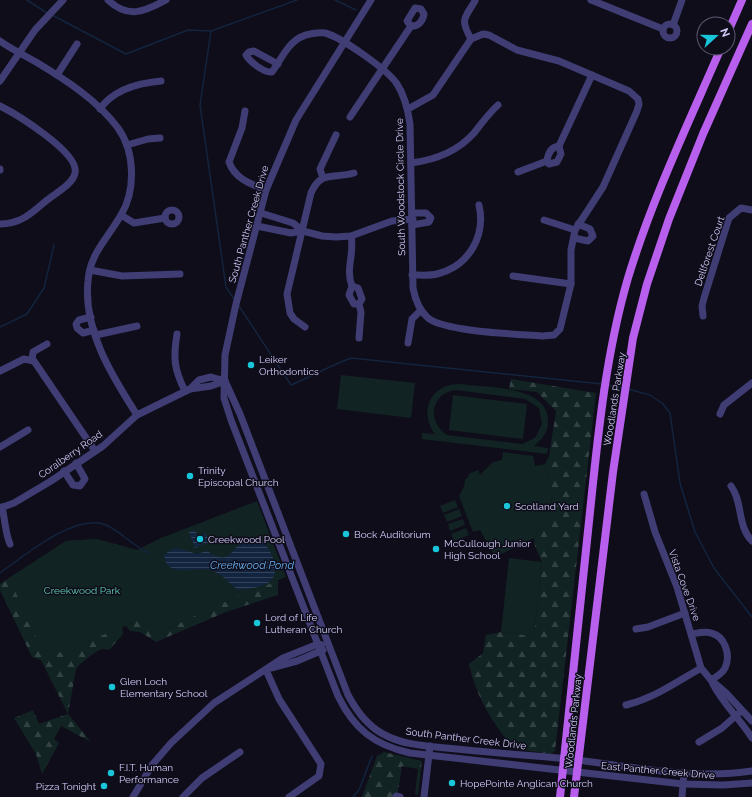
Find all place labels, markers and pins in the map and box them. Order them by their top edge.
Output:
place label: Leiker Orthodontics [259,354,319,377]
marker: Leiker Orthodontics [246,360,256,370]
place label: Trinity Episcopal Church [198,465,279,488]
marker: Trinity Episcopal Church [185,471,195,481]
marker: Scotland Yard [502,501,512,511]
place label: Scotland Yard [515,501,579,512]
marker: Bock Auditorium [341,529,351,539]
place label: Bock Auditorium [354,529,431,540]
marker: Creekwood Pool [195,534,205,544]
place label: Creekwood Pool [208,534,285,545]
place label: McCullough Junior High School [444,538,531,561]
marker: McCullough Junior High School [431,544,441,554]
place label: Lord of Life Lutheran Church [265,612,343,635]
marker: Lord of Life Lutheran Church [252,618,262,628]
place label: Glen Loch Elementary School [120,676,208,699]
marker: Glen Loch Elementary School [107,682,117,692]
place label: F.I.T. Human Performance [119,762,179,785]
marker: F.I.T. Human Performance [106,768,116,778]
marker: HopePointe Anglican Church [447,778,457,788]
place label: HopePointe Anglican Church [460,778,593,789]
place label: Pizza Tonight [36,781,97,792]
marker: Pizza Tonight [99,781,109,791]

